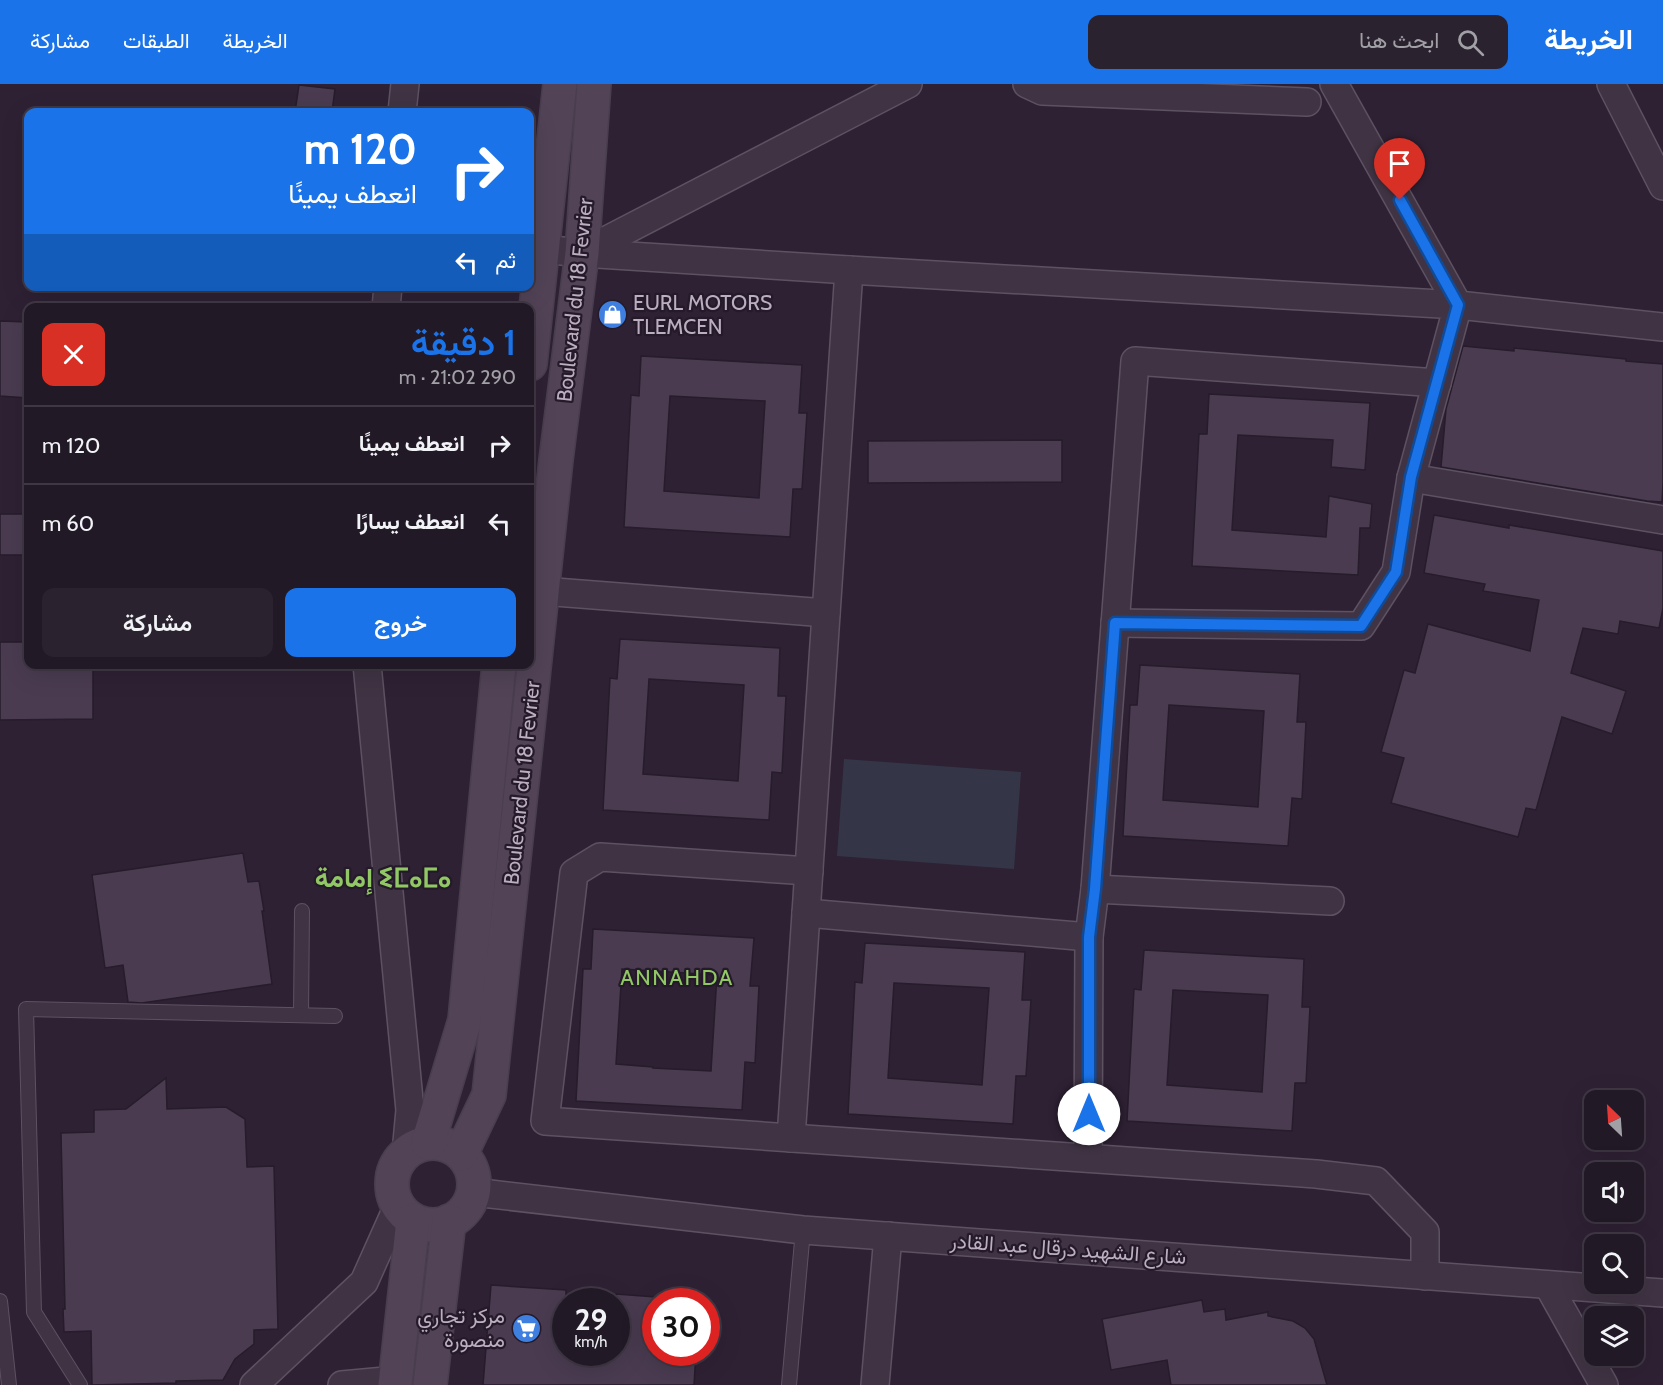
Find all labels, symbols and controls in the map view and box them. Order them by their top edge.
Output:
search box [1088,15,1508,69]
text: الخريطة [1544,22,1633,56]
icon: search [1454,26,1487,59]
text: ابحث هنا [1359,27,1439,54]
text: مشاركة [30,28,90,53]
text: الطبقات [123,28,190,53]
text: الخريطة [223,28,288,53]
text: 120 m [304,123,417,175]
icon: right [438,132,516,210]
pin [1374,138,1425,200]
icon: arrive [1383,147,1416,180]
text: انعطف يمينًا [288,177,417,210]
street label: Boulevard du 18 Fevrier [551,196,598,403]
icon: left [450,246,483,279]
text: ثم [495,247,516,274]
place label: EURL MOTORS TLEMCEN [633,290,772,339]
shop icon: EURL MOTORS TLEMCEN [596,299,628,331]
text: 1 دقيقة [411,320,516,364]
button: close [42,323,105,386]
text: 290 m · 21:02 [399,365,516,389]
icon: right [483,429,516,462]
text: انعطف يمينًا [359,430,465,457]
text: 120 m [42,432,100,459]
icon: left [483,507,516,540]
text: انعطف يسارًا [356,508,465,535]
text: 60 m [42,510,94,537]
button: مشاركة [42,588,273,657]
button: خروج [285,588,516,657]
street label: Boulevard du 18 Fevrier [498,679,545,886]
district label: إمامة ⵉⵎⴰⵎⴰ [315,861,451,895]
district label: ANNAHDA [620,964,734,991]
position arrow [1057,1082,1121,1146]
north arrow [1584,1090,1644,1150]
map controls [1584,1090,1644,1366]
button: sound [1584,1162,1644,1222]
street label: شارع الشهيد درقال عبد القادر [948,1228,1187,1271]
button: search [1584,1234,1644,1294]
speed limit sign: 30 [642,1288,720,1366]
text: 29 [575,1301,607,1338]
place label: مركز تجاري منصورة [417,1303,505,1353]
button: layers [1584,1306,1644,1366]
supermarket icon: مركز تجاري منصورة [510,1312,542,1344]
text: km/h [575,1333,607,1351]

